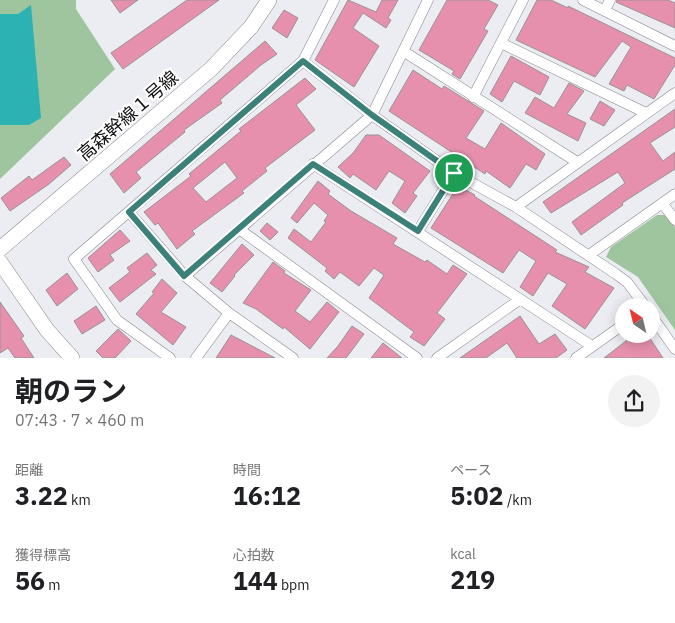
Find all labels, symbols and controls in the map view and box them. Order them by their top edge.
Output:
street label: 高森幹線１号線 [73,66,183,166]
pin [433,152,475,194]
icon: arrive [440,159,468,187]
north arrow [615,298,660,342]
map controls [615,298,660,343]
text: 朝のラン [15,372,127,409]
button: share [608,375,660,427]
text: 07:43 · 7 × 460 m [15,410,144,430]
text: 距離 [15,461,43,479]
text: 時間 [233,461,261,479]
text: ペース [450,461,492,479]
text: 3.22 [15,479,68,512]
text: 16:12 [233,479,301,512]
text: 5:02 [450,479,504,512]
text: km [68,491,91,509]
text: /km [504,491,532,509]
text: kcal [450,545,476,563]
text: 獲得標高 [15,546,71,564]
text: 心拍数 [233,546,275,564]
text: 219 [450,563,495,596]
text: 56 [15,564,45,597]
text: 144 [233,564,278,597]
text: m [45,576,61,594]
text: bpm [278,576,309,594]

